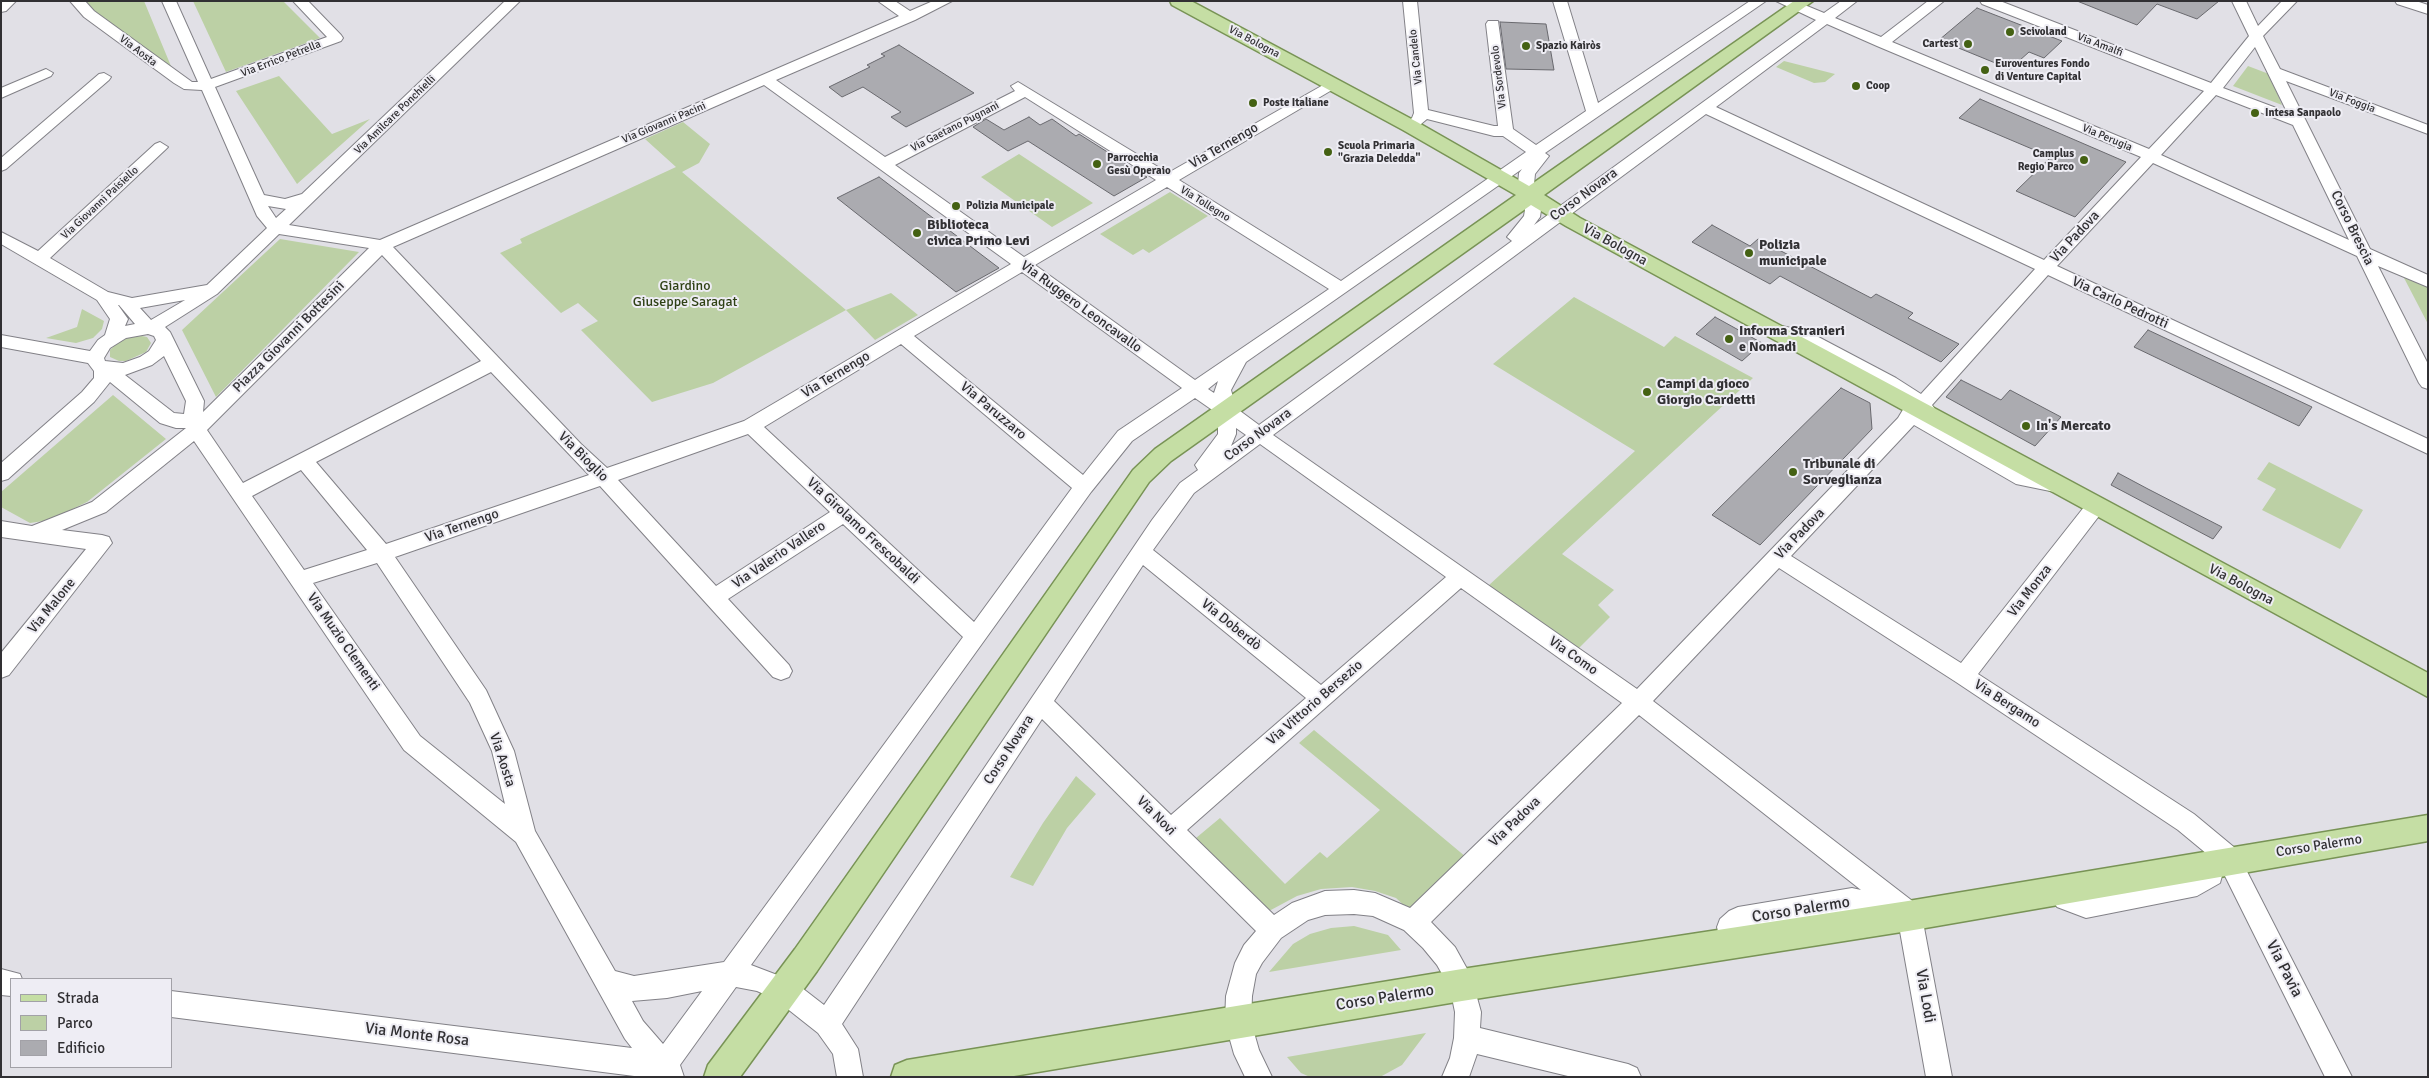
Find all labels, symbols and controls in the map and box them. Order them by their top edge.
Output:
street label: Via Bologna [1226,23,1282,61]
place label: Scivoland [2020,25,2067,39]
marker: Scivoland [2004,26,2016,38]
street label: Via Candelo [1407,29,1425,85]
street label: Via Amalfi [2075,30,2125,60]
street label: Via Aosta [117,33,159,69]
place label: Cartest [1922,37,1958,51]
street label: Via Errico Petrella [239,38,323,80]
marker: Cartest [1962,38,1974,50]
place label: Spazio Kairòs [1536,39,1601,53]
marker: Spazio Kairòs [1520,40,1532,52]
street label: Via Sordevolo [1489,45,1509,109]
place label: Euroventures Fondo di Venture Capital [1995,57,2090,83]
marker: Euroventures Fondo di Venture Capital [1979,64,1991,76]
street label: Via Amilcare Ponchielli [352,73,438,157]
place label: Coop [1866,79,1890,93]
marker: Coop [1850,80,1862,92]
street label: Via Foggia [2327,86,2377,116]
place label: Poste Italiane [1263,96,1329,110]
marker: Poste Italiane [1247,97,1259,109]
street label: Via Giovanni Pacini [620,99,708,147]
street label: Via Gaetano Pugnani [909,99,1001,155]
place label: Intesa Sanpaolo [2265,106,2341,120]
marker: Intesa Sanpaolo [2249,107,2261,119]
street label: Via Ternengo [1187,120,1261,172]
street label: Via Perugia [2080,122,2134,154]
place label: Scuola Primaria "Grazia Deledda" [1338,139,1420,165]
marker: Scuola Primaria "Grazia Deledda" [1322,146,1334,158]
place label: Camplus Regio Parco [2018,147,2074,173]
place label: Parrocchia Gesù Operaio [1107,151,1171,177]
marker: Camplus Regio Parco [2078,154,2090,166]
marker: Parrocchia Gesù Operaio [1091,158,1103,170]
street label: Via Giovanni Paisiello [59,164,141,242]
street label: Corso Novara [1547,165,1621,225]
street label: Via Tollegno [1177,183,1233,225]
street label: Corso Brescia [2327,188,2377,268]
place label: Polizia Municipale [966,199,1054,213]
marker: Polizia Municipale [950,200,962,212]
street label: Via Padova [2047,208,2103,266]
place label: Biblioteca civica Primo Levi [927,217,1030,250]
street label: Via Bologna [1580,220,1650,270]
marker: Biblioteca civica Primo Levi [911,227,923,239]
place label: Polizia municipale [1759,237,1827,270]
marker: Polizia municipale [1743,247,1755,259]
street label: Via Ruggero Leoncavallo [1017,257,1145,357]
street label: Via Carlo Pedrotti [2069,273,2171,333]
street label: Piazza Giovanni Bottesini [230,278,348,396]
park label: Giardino Giuseppe Saragat [633,278,737,310]
place label: Informa Stranieri e Nomadi [1739,323,1845,356]
marker: Informa Stranieri e Nomadi [1723,333,1735,345]
street label: Via Ternengo [799,348,873,402]
place label: Campi da gioco Giorgio Cardetti [1657,376,1755,408]
street label: Via Paruzzaro [956,378,1030,444]
marker: Campi da gioco Giorgio Cardetti [1641,386,1653,398]
street label: Corso Novara [1221,405,1295,465]
place label: In's Mercato [2036,418,2111,434]
marker: In's Mercato [2020,420,2032,432]
street label: Via Bioglio [554,428,612,486]
place label: Tribunale di Sorveglianza [1803,456,1882,488]
marker: Tribunale di Sorveglianza [1787,466,1799,478]
street label: Via Girolamo Frescobaldi [803,474,923,588]
street label: Via Padova [1771,505,1829,563]
street label: Via Ternengo [423,506,501,546]
street label: Via Valerio Vallero [729,518,829,592]
street label: Via Bologna [2206,561,2276,609]
street label: Via Monza [2004,562,2056,620]
street label: Via Malone [25,575,79,637]
street label: Via Muzio Clementi [303,590,383,694]
street label: Via Doberdò [1198,596,1264,654]
street label: Via Como [1545,633,1601,679]
street label: Via Vittorio Bersezio [1264,657,1366,749]
street label: Via Bergamo [1971,676,2043,732]
street label: Corso Novara [980,712,1038,788]
street label: Via Aosta [485,731,519,789]
street label: Via Novi [1133,793,1179,839]
street label: Via Padova [1486,793,1544,851]
street label: Corso Palermo [2275,831,2363,861]
street label: Corso Palermo [1751,893,1851,927]
street label: Via Pavia [2262,937,2306,1001]
street label: Via Lodi [1911,968,1939,1024]
legend [10,978,172,1068]
street label: Corso Palermo [1335,981,1435,1015]
text: Strada [57,989,99,1007]
text: Parco [57,1014,93,1032]
street label: Via Monte Rosa [364,1019,470,1051]
text: Edificio [57,1039,105,1057]

